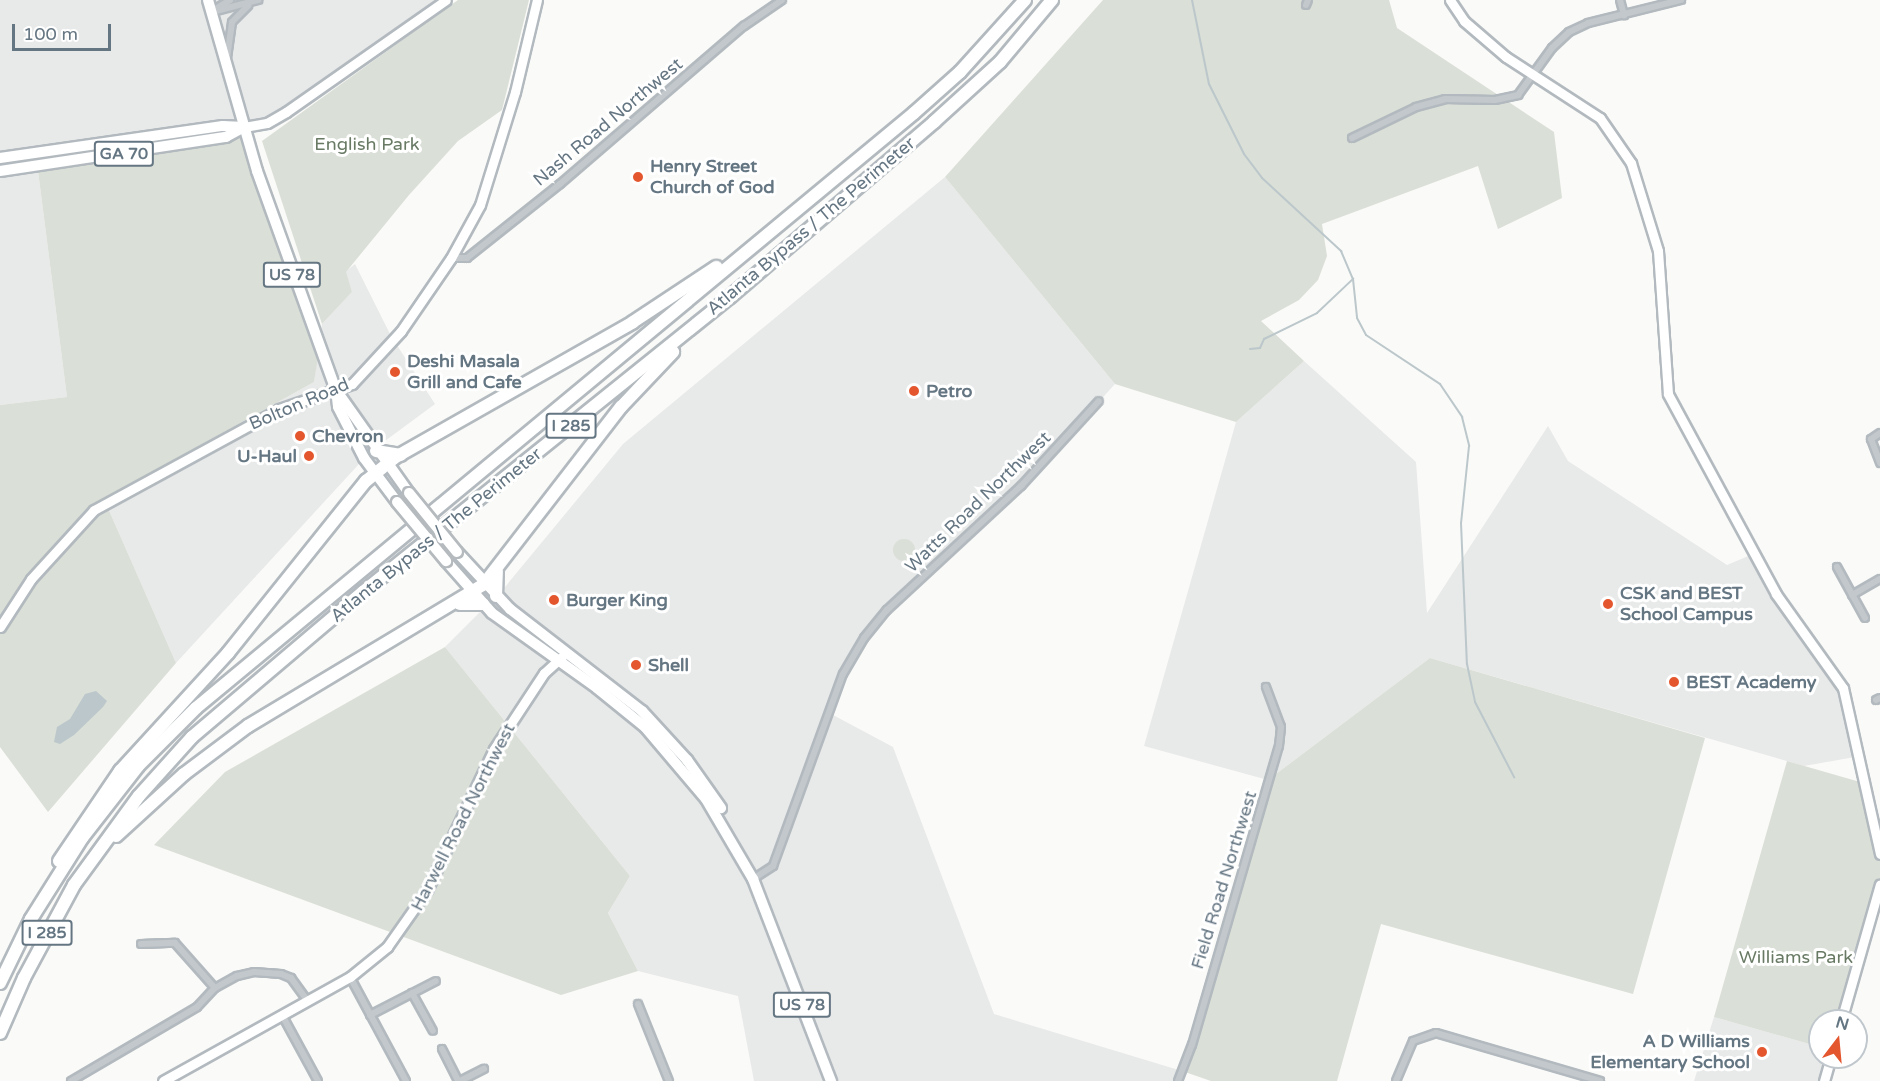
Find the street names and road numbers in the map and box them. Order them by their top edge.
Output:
street label: Nash Road Northwest [529,53,687,191]
street label: Atlanta Bypass / The Perimeter [702,132,920,320]
road number: GA 70 [92,141,156,167]
road number: US 78 [262,262,322,288]
street label: Bolton Road [246,373,352,435]
road number: I 285 [546,413,596,439]
street label: Watts Road Northwest [901,427,1055,577]
street label: Atlanta Bypass / The Perimeter [326,443,546,627]
street label: Harwell Road Northwest [406,719,520,915]
street label: Field Road Northwest [1187,788,1261,972]
road number: I 285 [22,920,72,946]
road number: US 78 [772,992,832,1018]

